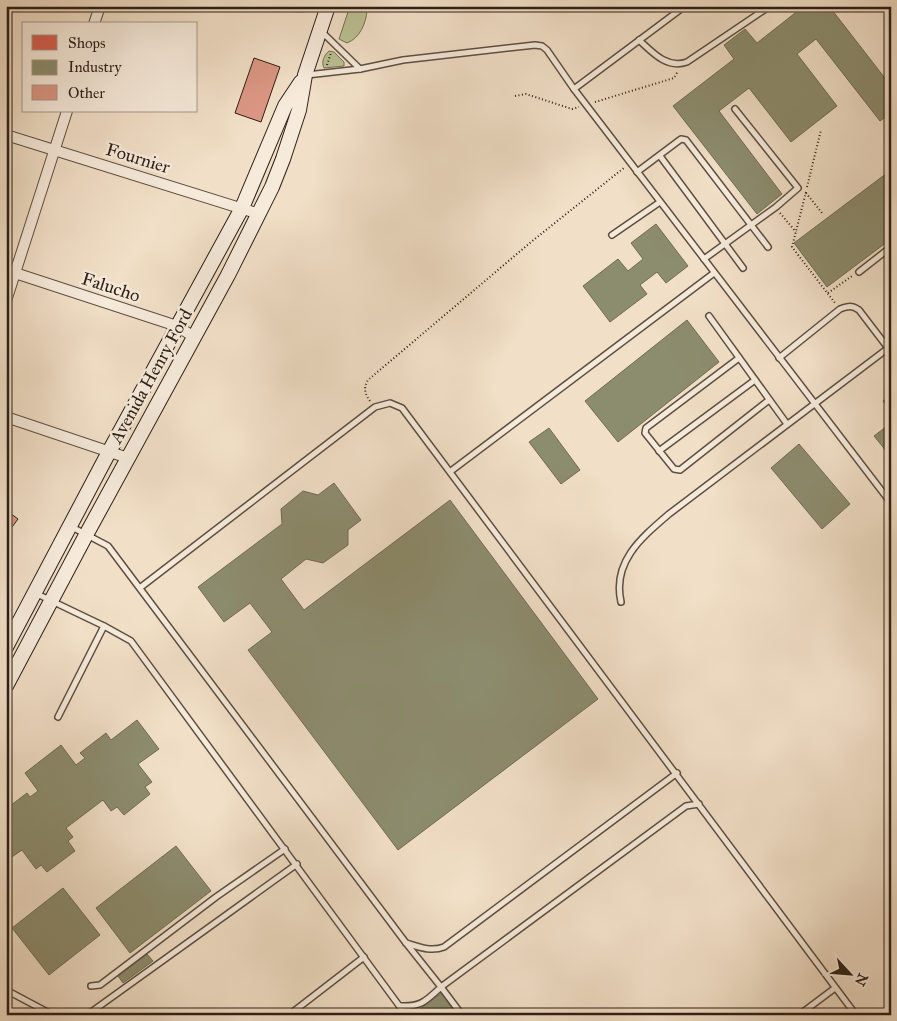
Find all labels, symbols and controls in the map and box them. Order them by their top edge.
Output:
legend [22,22,198,112]
text: Shops [68,34,106,52]
text: Industry [68,58,122,76]
text: Other [68,84,105,102]
street label: Fournier [103,138,173,178]
street label: Falucho [79,267,143,307]
street label: Avenida Henry Ford [104,305,197,448]
north arrow [824,948,874,998]
text: N [851,970,871,989]

